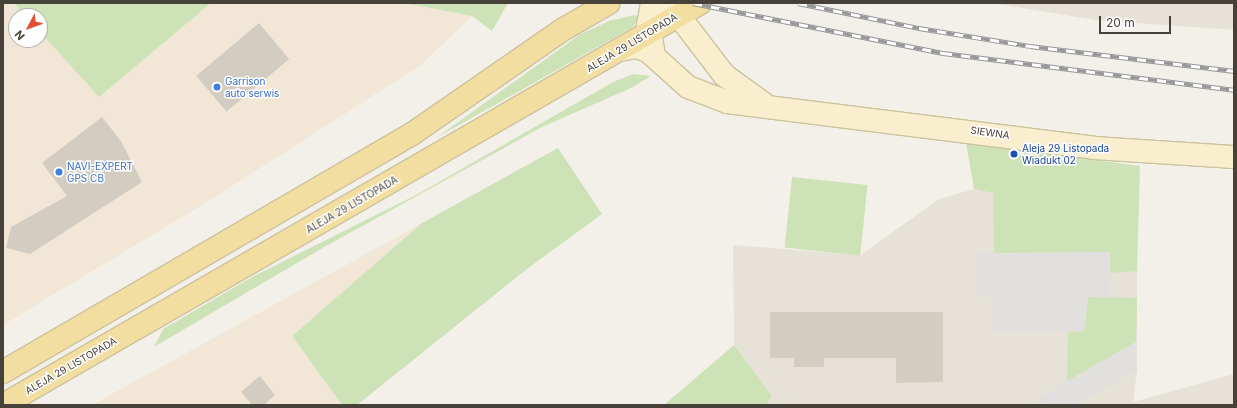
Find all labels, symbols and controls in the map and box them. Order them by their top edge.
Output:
north arrow [8,8,48,48]
scale bar [1101,8,1173,34]
street label: ALEJA 29 LISTOPADA [584,11,680,75]
text: 20 m [1106,15,1135,30]
text: N [12,27,28,43]
place label: Garrison auto serwis [225,75,279,98]
marker: Garrison auto serwis [212,82,222,92]
street label: SIEWNA [970,124,1010,142]
place label: Aleja 29 Listopada Wiadukt 02 [1022,142,1109,166]
marker: Aleja 29 Listopada Wiadukt 02 [1009,149,1019,159]
place label: NAVI-EXPERT GPS CB [67,160,133,184]
marker: NAVI-EXPERT GPS CB [54,167,64,177]
street label: ALEJA 29 LISTOPADA [304,174,400,236]
street label: ALEJA 29 LISTOPADA [23,335,119,397]

